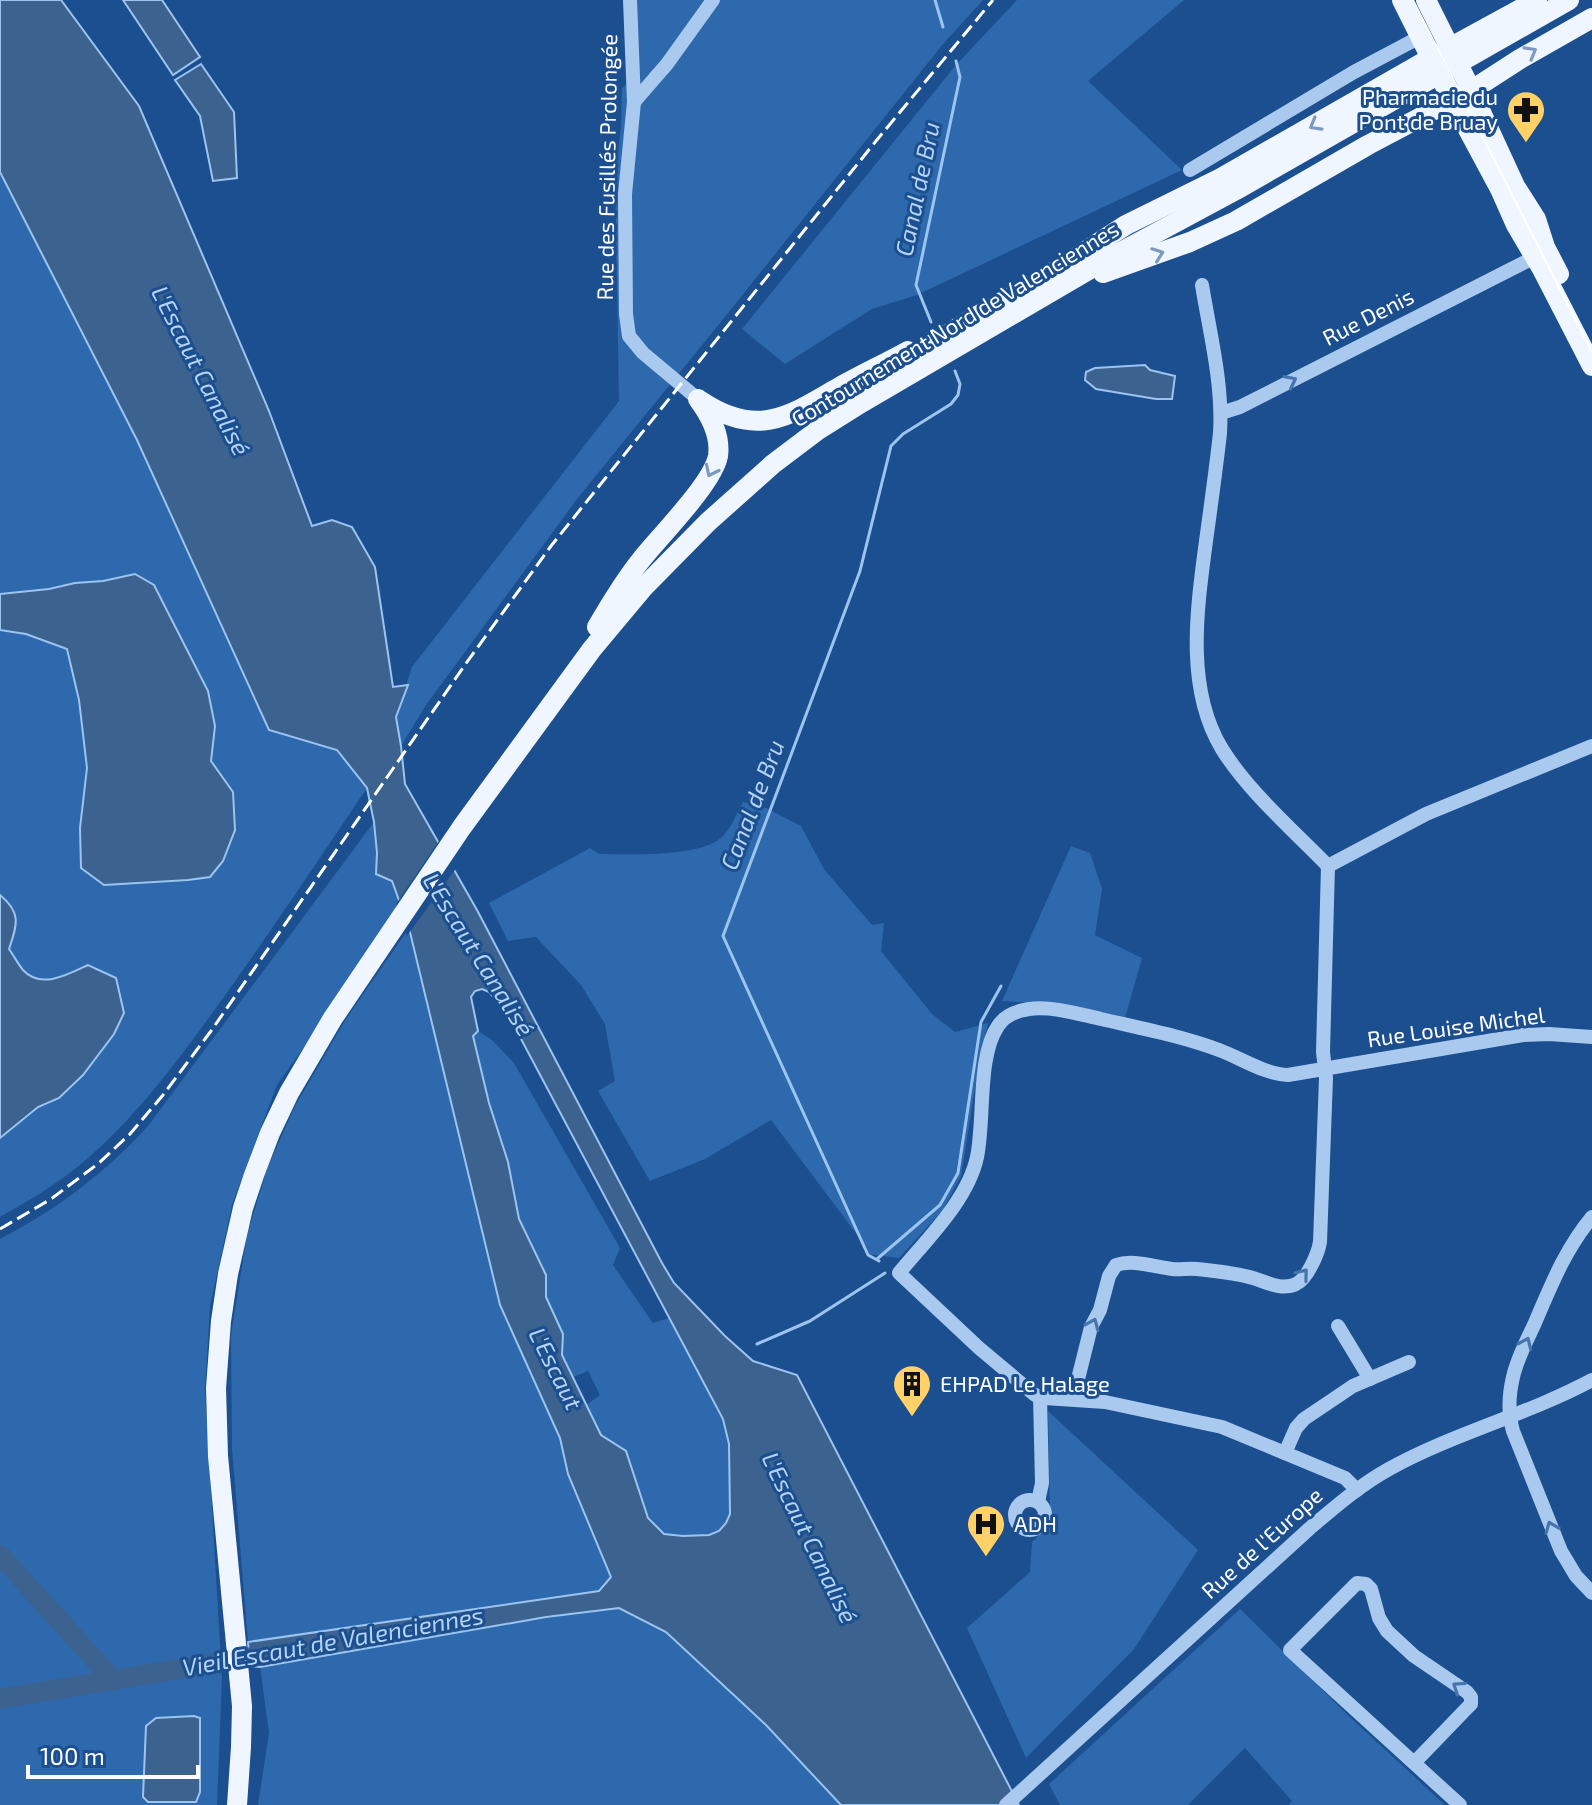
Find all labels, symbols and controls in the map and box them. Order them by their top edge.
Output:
street label: Rue des Fusillés Prolongée [591,33,621,301]
one-way arrow [1522,46,1537,62]
place label: Pharmacie du Pont de Bruay [1359,83,1498,134]
pharmacy icon: Pharmacie du Pont de Bruay [1505,89,1547,144]
one-way arrow [1309,115,1323,130]
water label: Canal de Bru [888,119,945,259]
street label: Contournement Nord de Valenciennes [786,215,1123,431]
one-way arrow [1150,247,1164,264]
water label: L'Escaut Canalisé [146,281,257,460]
street label: Rue Denis [1318,282,1417,350]
one-way arrow [1283,375,1298,391]
one-way arrow [705,462,721,477]
water label: Canal de Bru [714,736,790,873]
water label: L'Escaut Canalisé [418,867,541,1041]
street label: Rue Louise Michel [1365,1001,1547,1051]
one-way arrow [1293,1269,1308,1284]
one-way arrow [1084,1318,1100,1333]
water label: L'Escaut [523,1322,590,1415]
one-way arrow [1517,1336,1533,1351]
building icon: EHPAD Le Halage [891,1363,933,1418]
place label: EHPAD Le Halage [940,1370,1110,1396]
water label: L'Escaut Canalisé [756,1447,864,1628]
street label: Rue de l'Europe [1196,1481,1327,1603]
hospital icon: ADH [965,1503,1007,1558]
place label: ADH [1014,1510,1057,1536]
one-way arrow [1544,1521,1561,1535]
water label: Vieil Escaut de Valenciennes [180,1600,486,1681]
one-way arrow [1452,1682,1466,1697]
scale bar [28,1729,198,1779]
text: 100 m [40,1741,105,1770]

